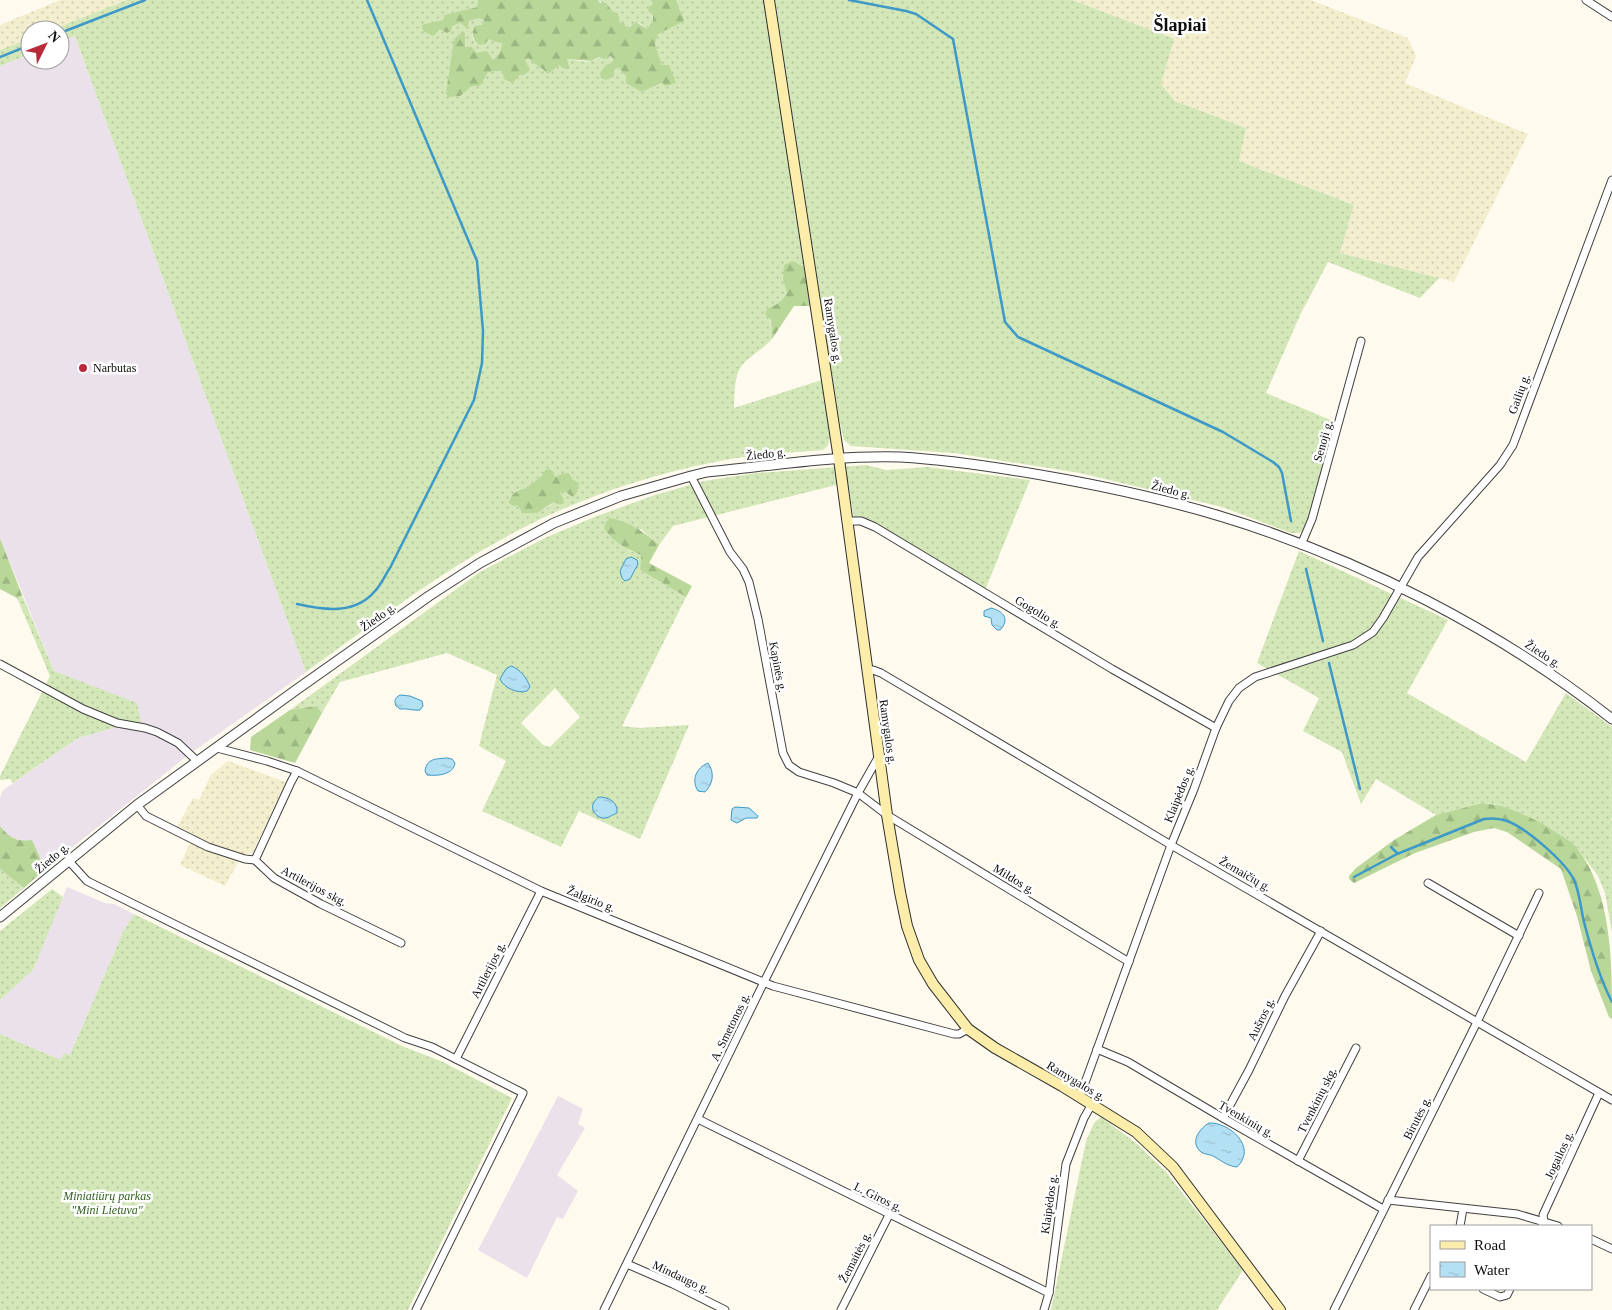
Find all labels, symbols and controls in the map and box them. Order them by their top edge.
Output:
district label: Šlapiai [1153,14,1207,35]
north arrow [20,20,70,70]
text: N [45,28,63,45]
street label: Ramygalos g. [821,297,845,365]
place label: Narbutas [93,361,137,375]
marker: Narbutas [77,362,89,374]
street label: Gailių g. [1505,372,1533,416]
street label: Senoji g. [1310,419,1336,463]
street label: Žiedo g. [745,445,787,463]
street label: Žiedo g. [1150,478,1192,502]
street label: Gogolio g. [1012,593,1064,631]
street label: Žiedo g. [358,600,398,634]
street label: Žiedo g. [1522,637,1564,671]
street label: Kapinės g. [766,640,790,694]
street label: Ramygalos g. [876,698,900,766]
street label: Klaipėdos g. [1161,763,1197,825]
street label: Žiedo g. [32,840,72,876]
street label: Žemaičių g. [1217,854,1273,894]
street label: Mildos g. [991,861,1037,897]
street label: Artilerijos skg. [279,863,349,909]
street label: Žalgirio g. [565,883,617,915]
street label: Artilerijos g. [468,940,508,1000]
street label: A. Smetonos g. [707,991,753,1063]
street label: Aušros g. [1245,995,1277,1043]
street label: Ramygalos g. [1044,1058,1108,1104]
street label: Tvenkinių skg. [1294,1065,1340,1135]
street label: Birutės g. [1400,1094,1434,1142]
street label: Tvenkinių g. [1216,1098,1276,1140]
street label: Jogailos g. [1542,1129,1576,1181]
street label: Klaipėdos g. [1038,1173,1060,1235]
street label: L. Giros g. [852,1179,904,1215]
park label: Miniatiūrų parkas "Mini Lietuva" [62,1189,151,1217]
legend [1430,1225,1592,1290]
street label: Žemaitės g. [836,1229,874,1285]
text: Road [1474,1237,1506,1253]
street label: Mindaugo g. [650,1258,712,1296]
text: Water [1474,1262,1509,1278]

